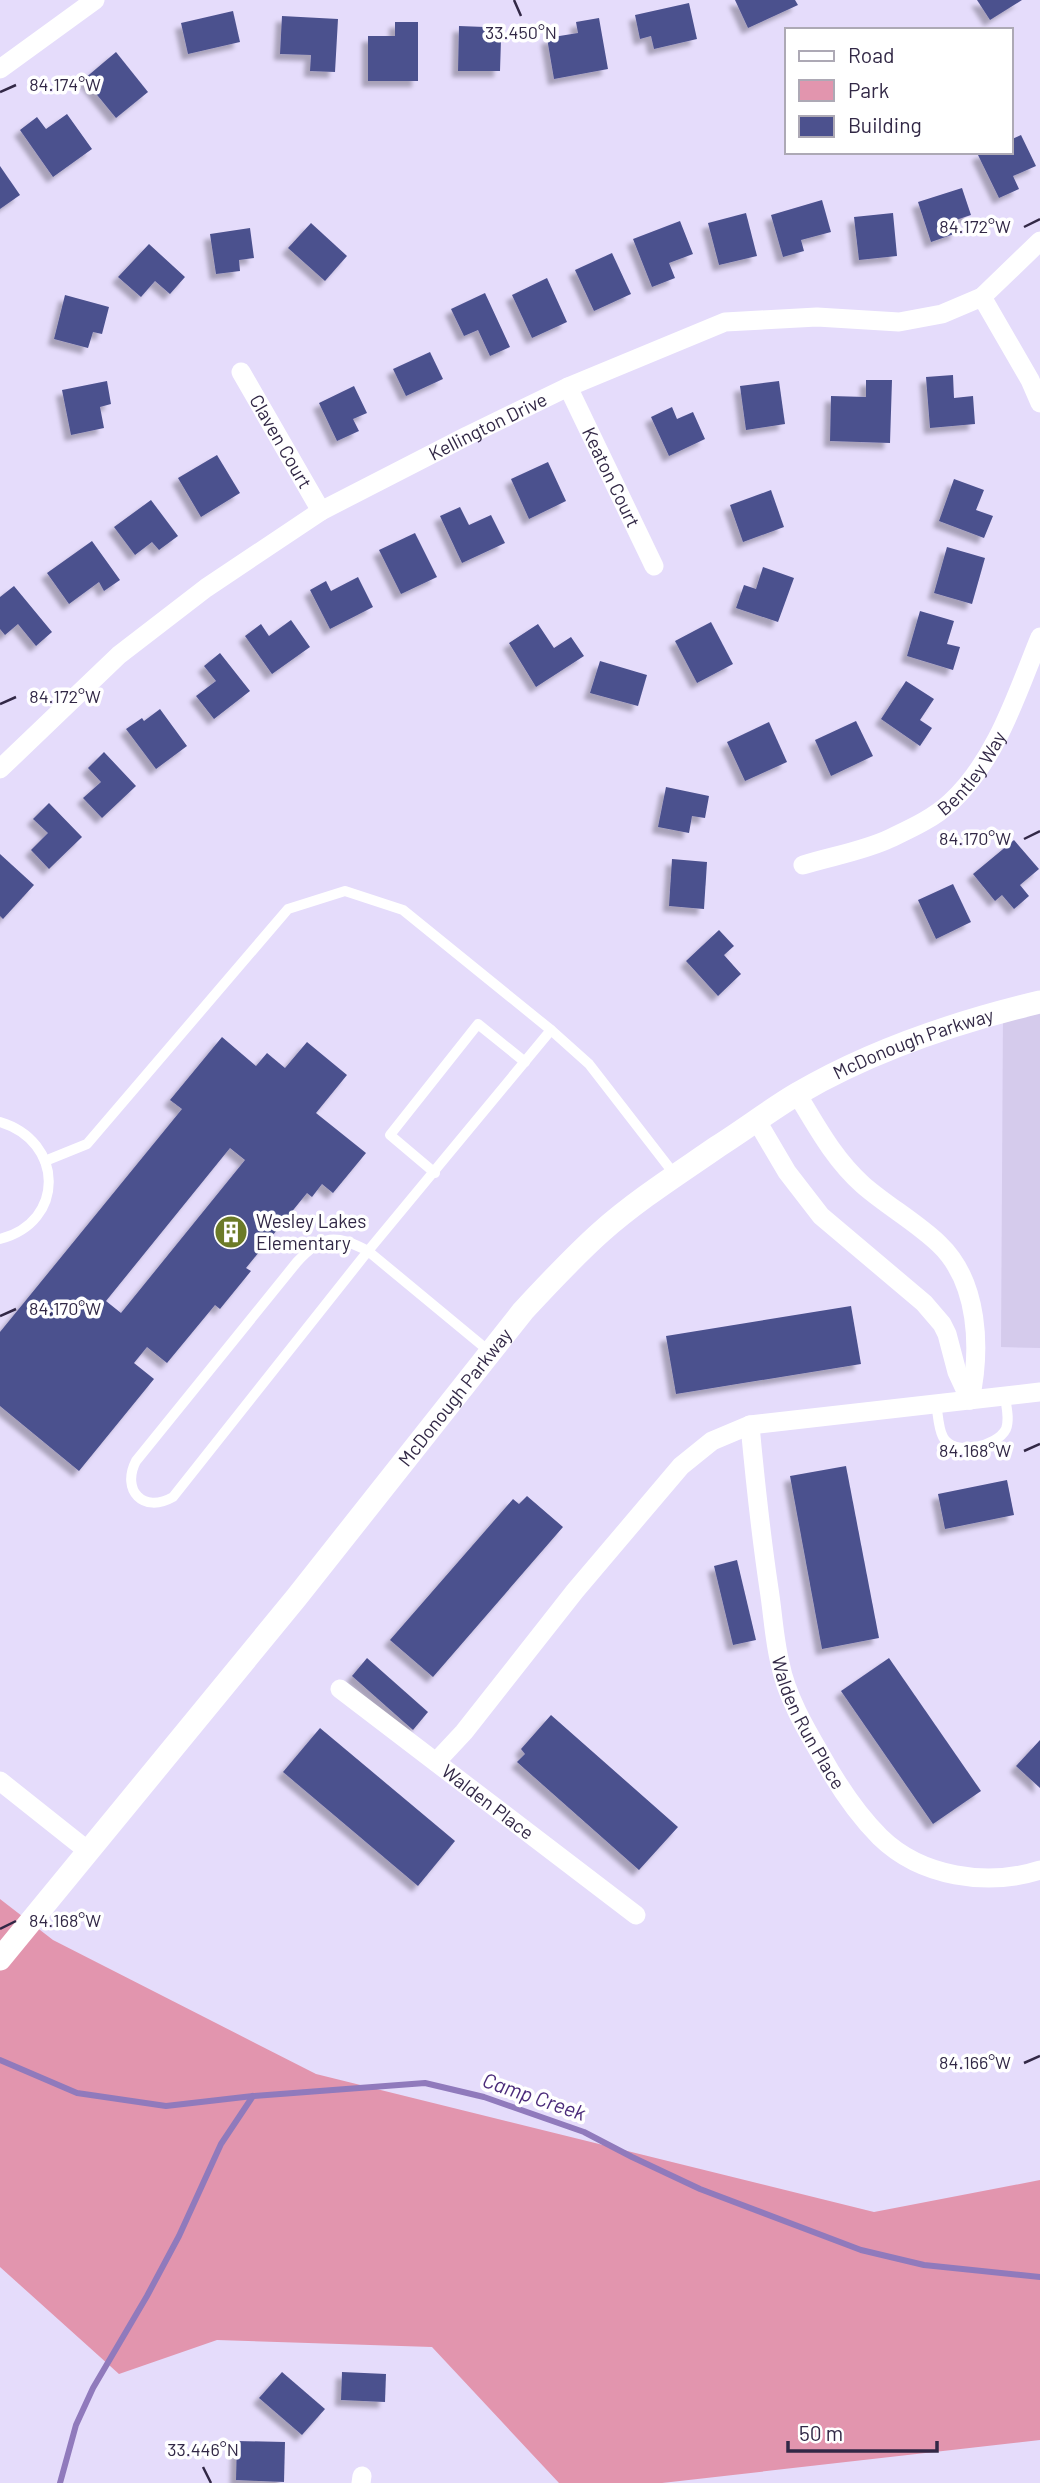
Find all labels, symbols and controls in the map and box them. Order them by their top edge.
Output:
text: 33.450°N [485,21,557,43]
legend [785,28,1012,154]
text: Road [848,42,894,67]
text: 84.174°W [29,73,101,95]
text: Park [848,77,889,102]
text: Building [848,112,922,137]
text: 84.172°W [939,215,1011,237]
street label: Kellington Drive [425,387,550,465]
street label: Claven Court [245,390,317,492]
street label: Keaton Court [578,423,646,531]
text: 84.172°W [29,685,101,707]
street label: Bentley Way [932,727,1010,820]
text: 84.170°W [939,827,1011,849]
street label: McDonough Parkway [829,1002,996,1084]
place label: Wesley Lakes Elementary [256,1209,366,1254]
building icon: Wesley Lakes Elementary [212,1213,250,1251]
text: 84.170°W [29,1297,101,1319]
street label: McDonough Parkway [393,1323,516,1470]
text: 84.168°W [939,1439,1011,1461]
street label: Walden Run Place [768,1654,850,1793]
street label: Walden Place [438,1759,539,1844]
text: 84.168°W [29,1909,101,1931]
text: 84.166°W [939,2051,1011,2073]
water label: Camp Creek [480,2066,590,2125]
scale bar [788,2410,937,2454]
text: 50 m [799,2420,843,2445]
text: 33.446°N [167,2438,239,2460]

